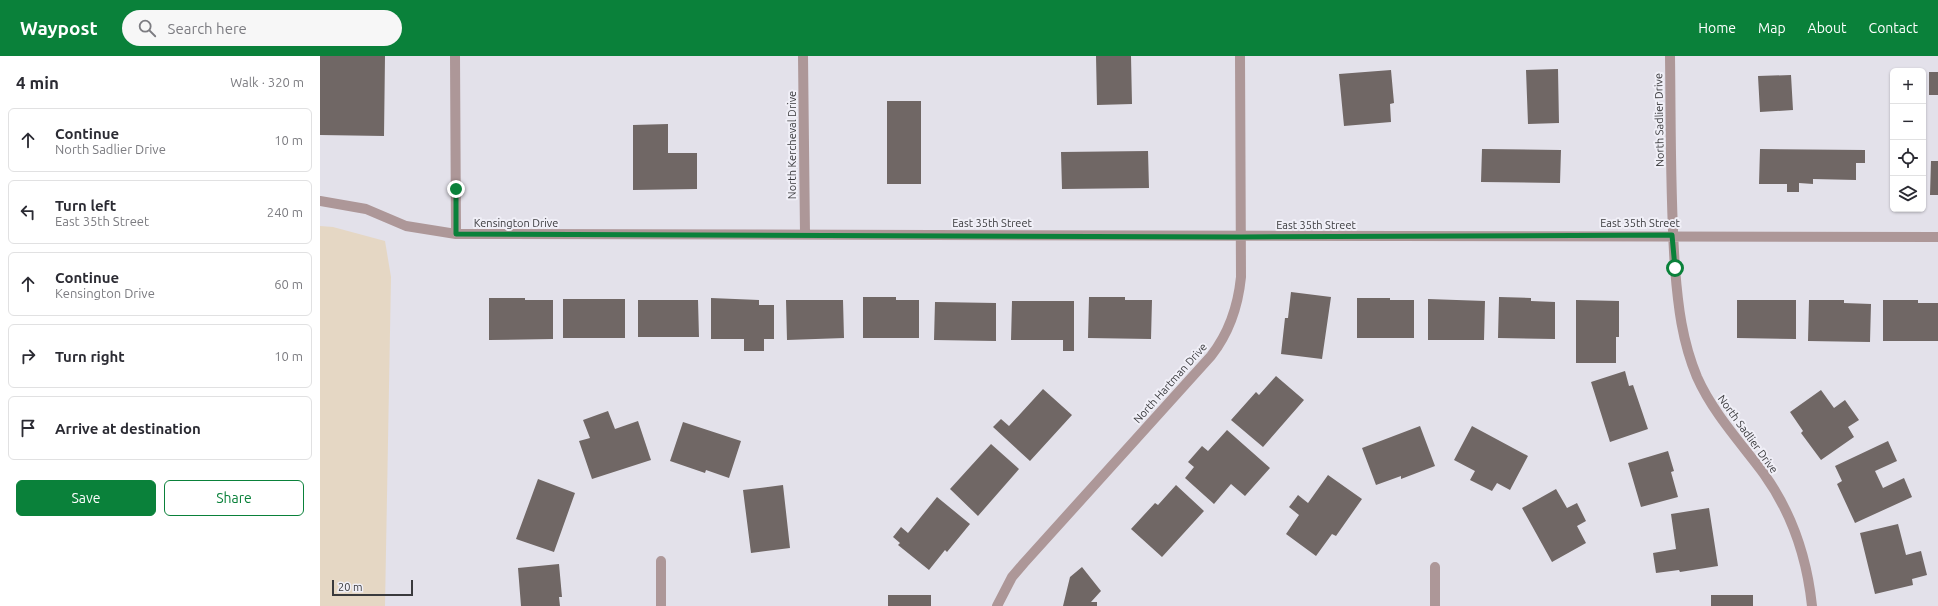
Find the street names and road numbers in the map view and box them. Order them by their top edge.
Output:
street label: North Sadlier Drive [1652,73,1666,167]
street label: North Kercheval Drive [786,91,798,199]
street label: Kensington Drive [474,217,558,229]
street label: East 35th Street [952,217,1033,229]
street label: East 35th Street [1600,217,1681,229]
street label: East 35th Street [1276,219,1357,231]
street label: North Hartman Drive [1131,341,1209,425]
street label: North Sadlier Drive [1716,393,1780,475]

